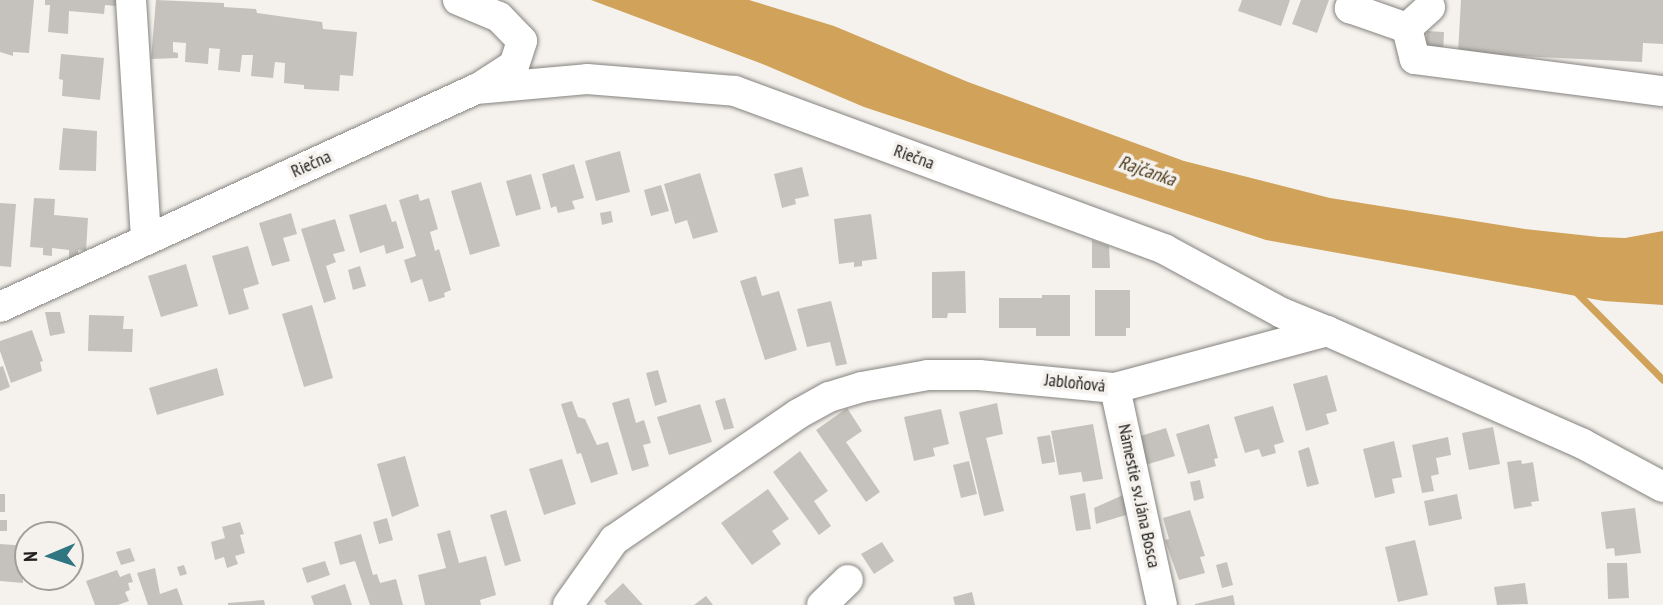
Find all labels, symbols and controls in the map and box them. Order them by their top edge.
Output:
street label: Riečna [891,140,937,174]
street label: Riečna [288,146,334,182]
water label: Rajčanka [1116,151,1178,191]
street label: Jabloňová [1044,369,1106,397]
street label: Námestie sv. Jána Bosca [1113,422,1165,570]
north arrow [14,521,84,591]
text: N [18,551,42,562]

